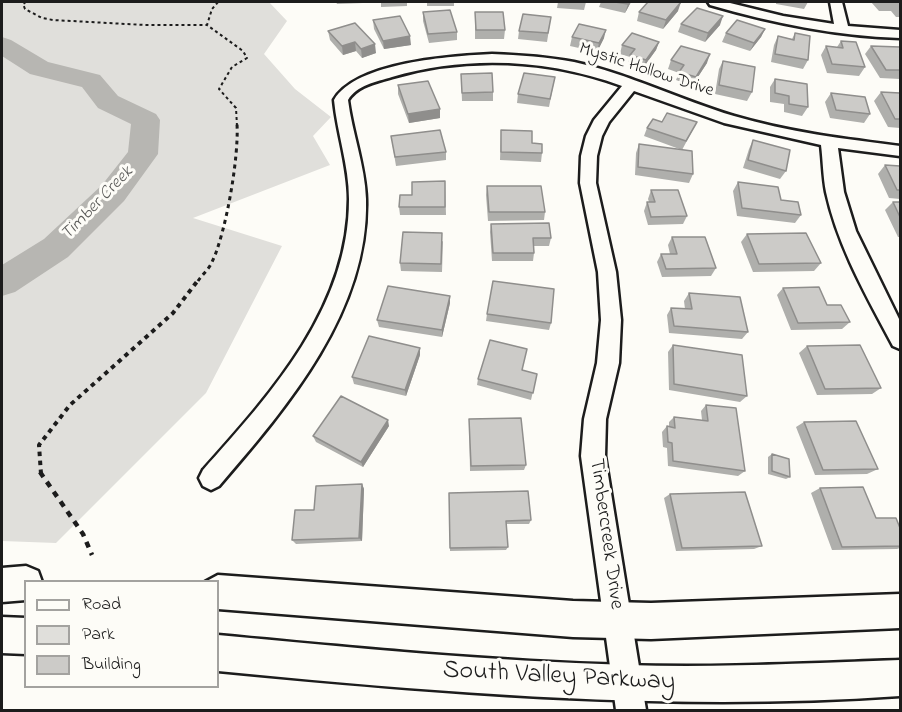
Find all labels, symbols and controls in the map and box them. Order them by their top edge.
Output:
street label: Mystic Hollow Drive [576,39,716,103]
water label: Timber Creek [57,162,139,246]
street label: Timbercreek Drive [582,457,628,611]
legend [24,580,219,688]
text: Road [82,592,121,618]
text: Park [82,622,115,648]
text: Building [82,652,141,678]
street label: South Valley Parkway [442,656,676,700]

